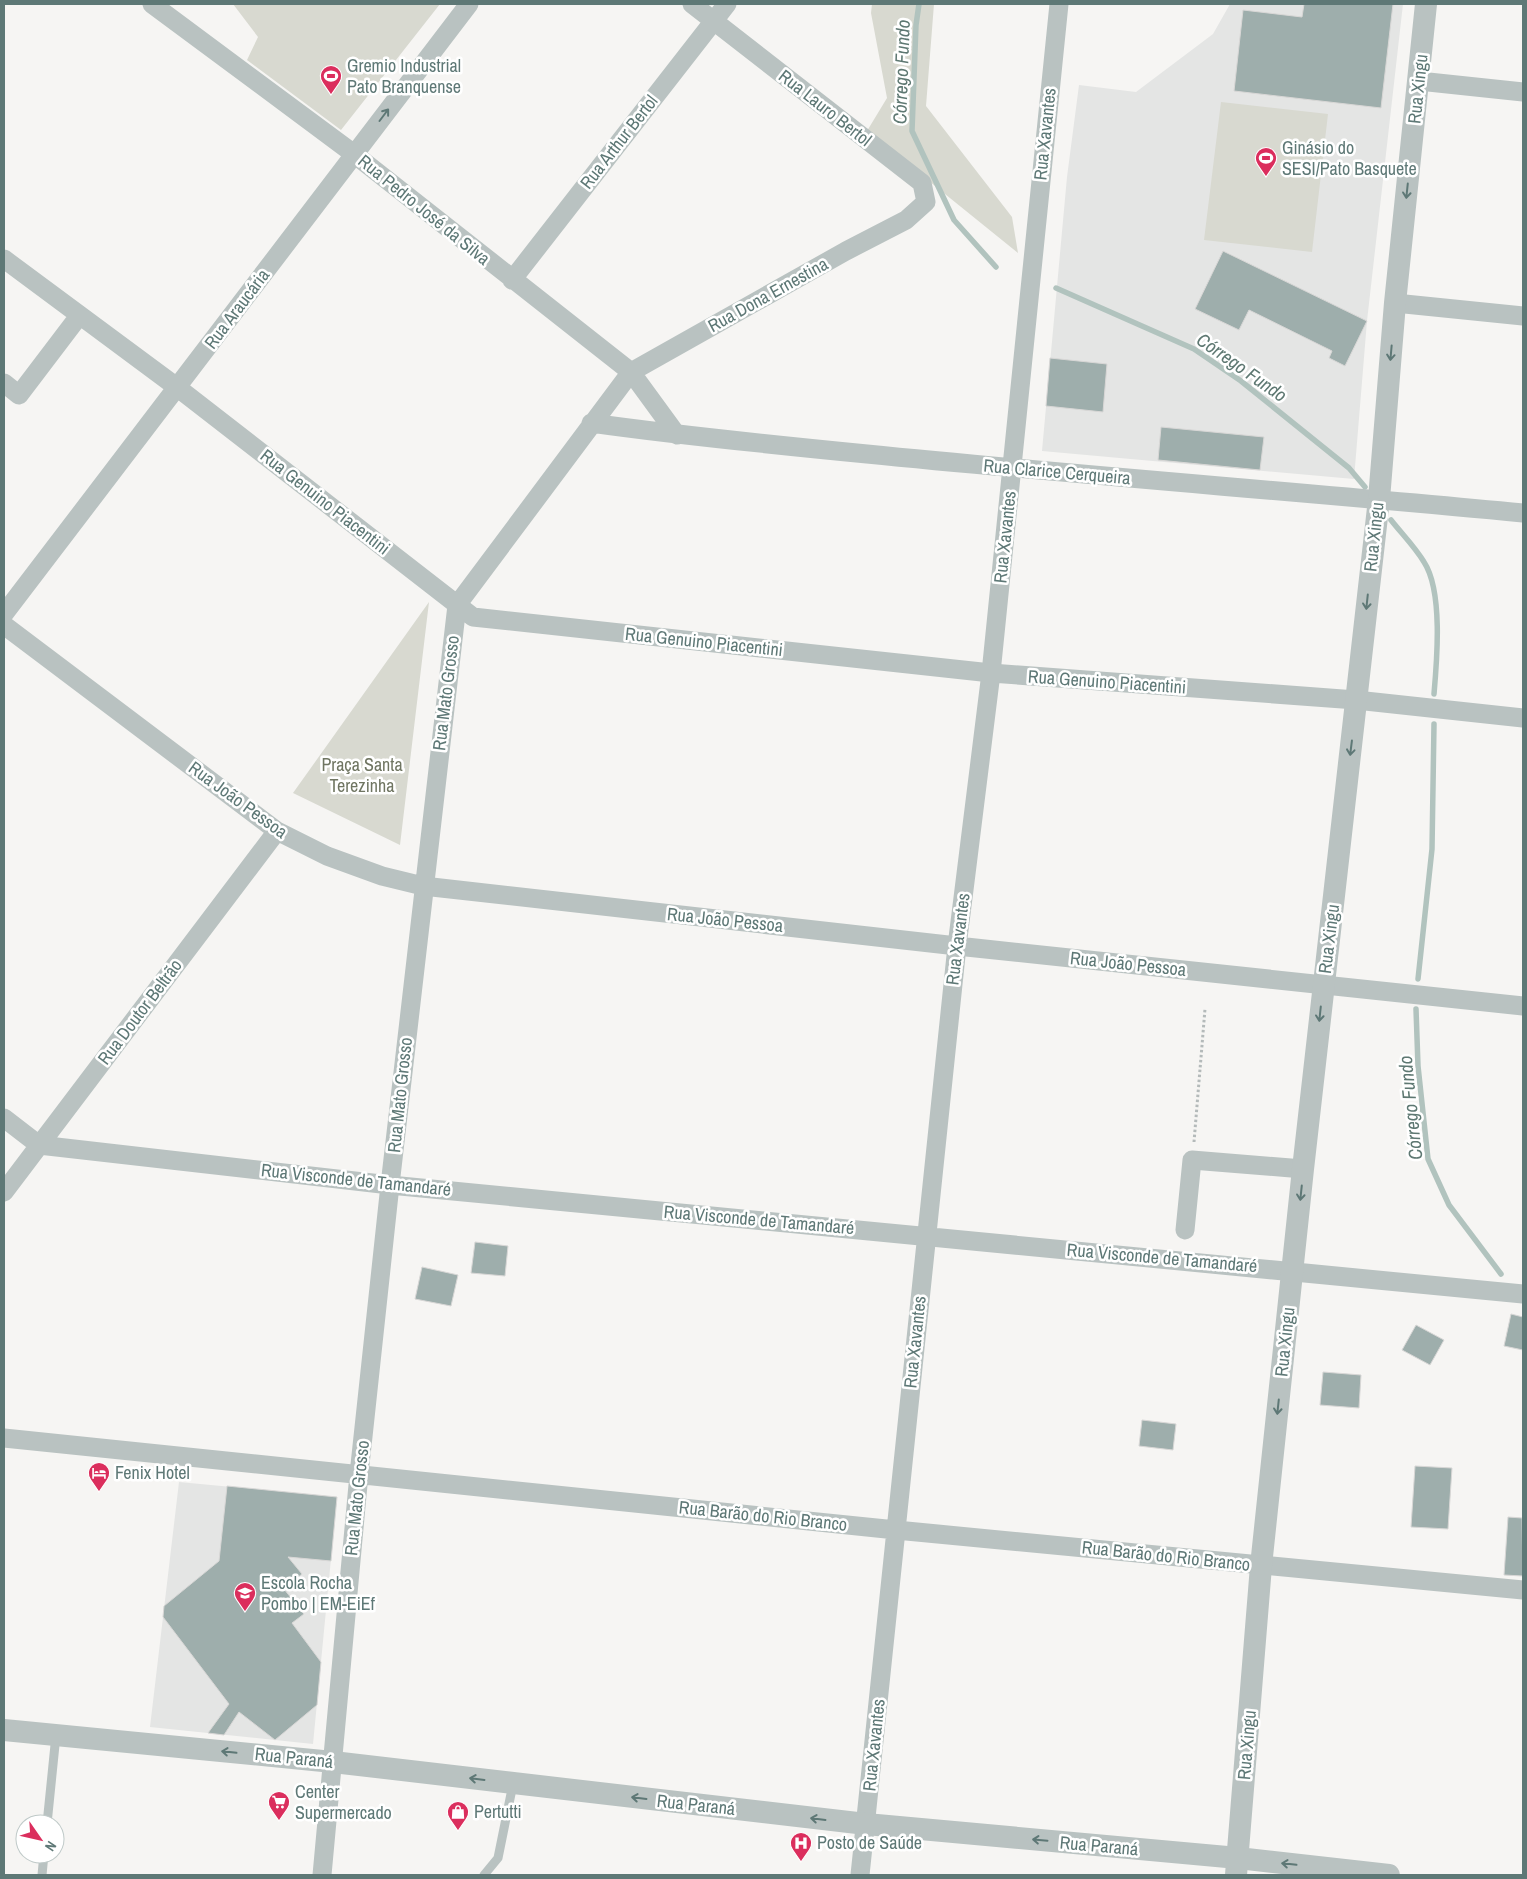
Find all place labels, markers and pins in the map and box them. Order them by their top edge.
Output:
place label: Gremio Industrial Pato Branquense [347,53,461,99]
sports icon: Gremio Industrial Pato Branquense [319,64,343,95]
place label: Ginásio do SESI/Pato Basquete [1282,135,1417,181]
sports icon: Ginásio do SESI/Pato Basquete [1254,146,1278,177]
place label: Fenix Hotel [115,1460,190,1485]
hotel icon: Fenix Hotel [87,1461,111,1492]
place label: Escola Rocha Pombo | EM-EiEf [261,1570,376,1616]
school or university icon: Escola Rocha Pombo | EM-EiEf [233,1581,257,1612]
place label: Center Supermercado [295,1779,392,1825]
supermarket icon: Center Supermercado [267,1790,291,1821]
place label: Pertutti [474,1799,522,1824]
shop icon: Pertutti [446,1800,470,1831]
place label: Posto de Saúde [817,1830,922,1855]
hospital icon: Posto de Saúde [789,1831,813,1862]

